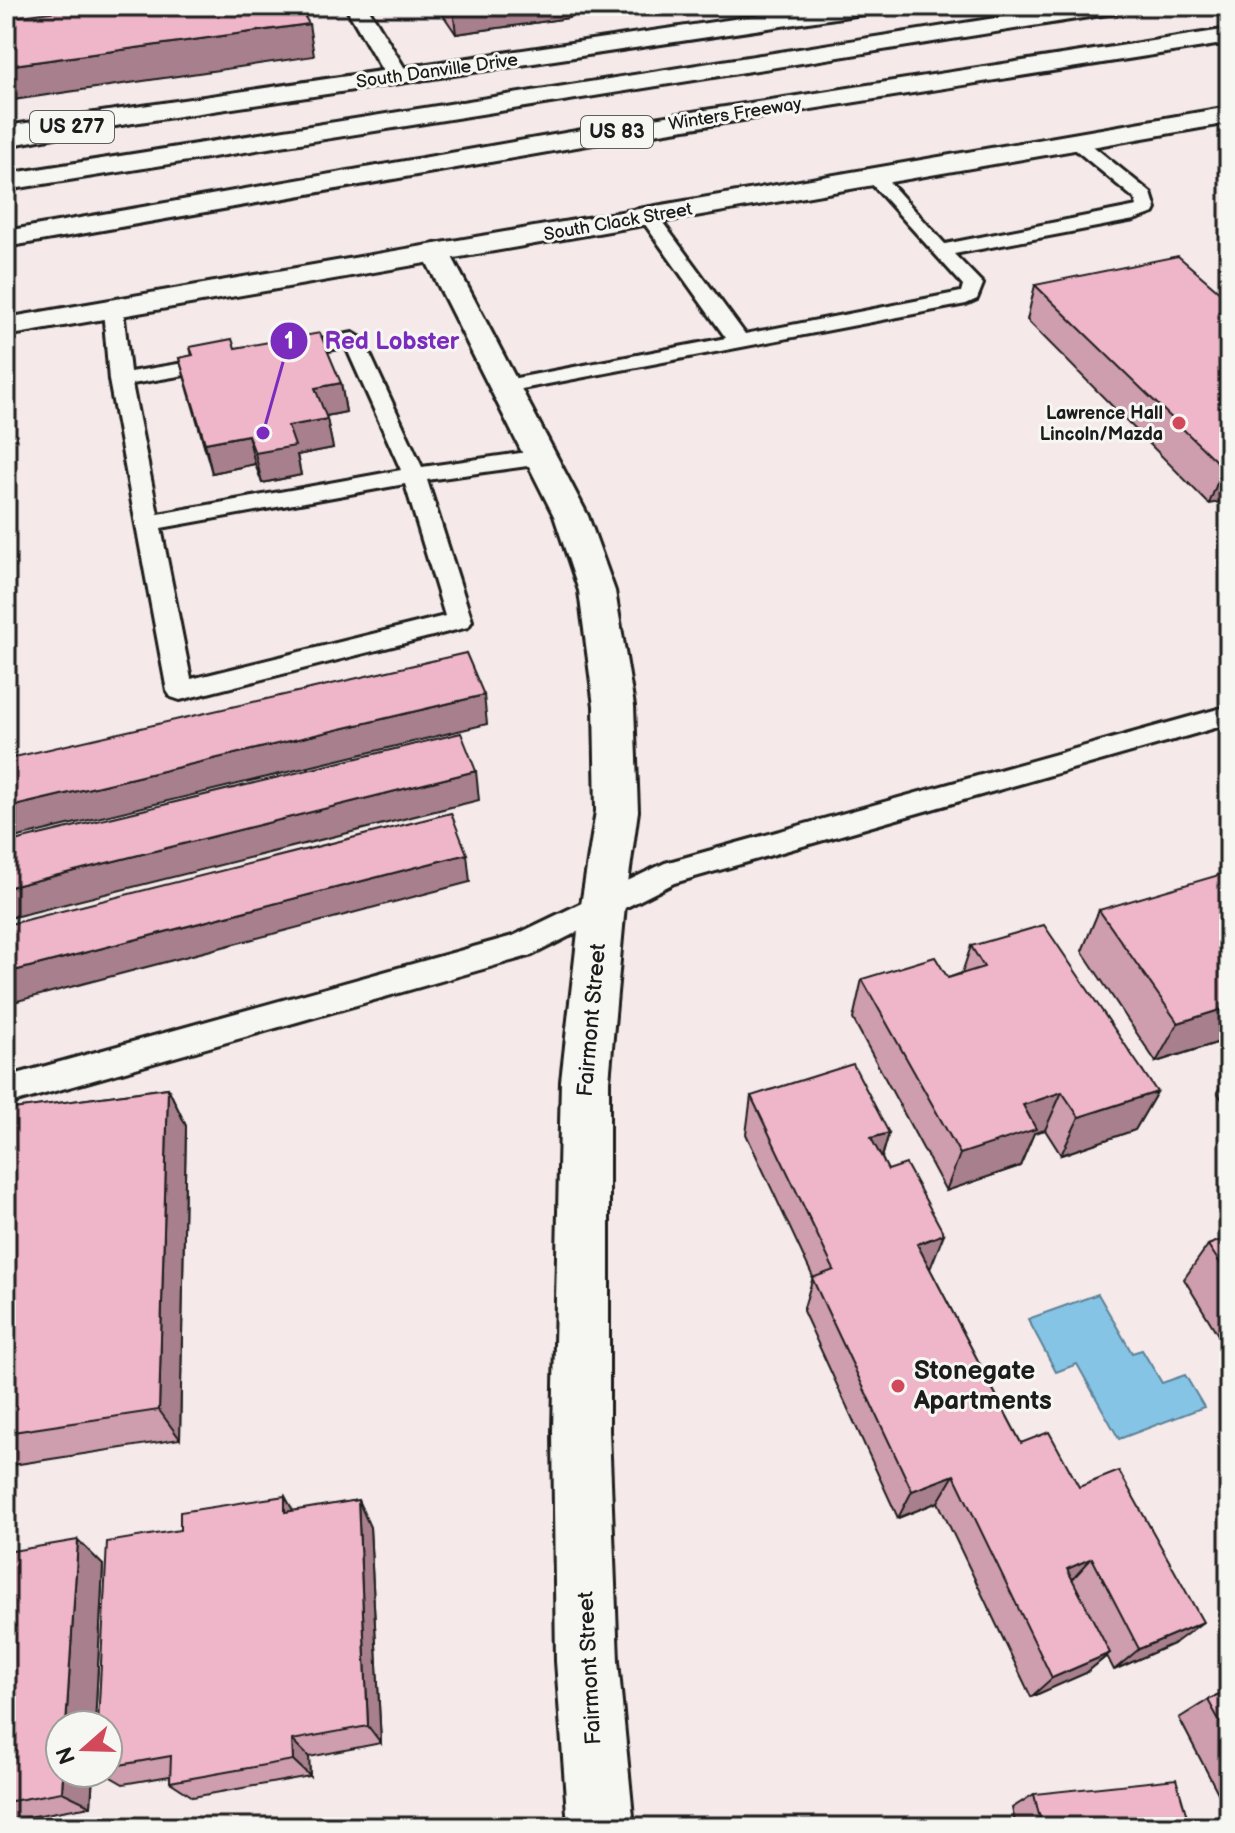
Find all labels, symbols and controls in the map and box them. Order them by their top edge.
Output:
street label: South Danville Drive [355,49,520,93]
street label: Winters Freeway [667,93,804,135]
road number: US 277 [30,111,114,143]
road number: US 83 [581,116,653,148]
street label: South Clack Street [542,199,694,245]
callout: Red Lobster [269,317,476,365]
text: 1 [284,327,294,356]
text: Red Lobster [325,327,460,356]
place label: Lawrence Hall Lincoln/Mazda [1040,403,1163,445]
marker: Lawrence Hall Lincoln/Mazda [1170,414,1188,432]
street label: Fairmont Street [572,942,612,1098]
place label: Stonegate Apartments [913,1356,1052,1417]
marker: Stonegate Apartments [889,1377,907,1395]
street label: Fairmont Street [572,1590,608,1745]
north arrow [44,1709,124,1789]
text: N [51,1743,82,1768]

